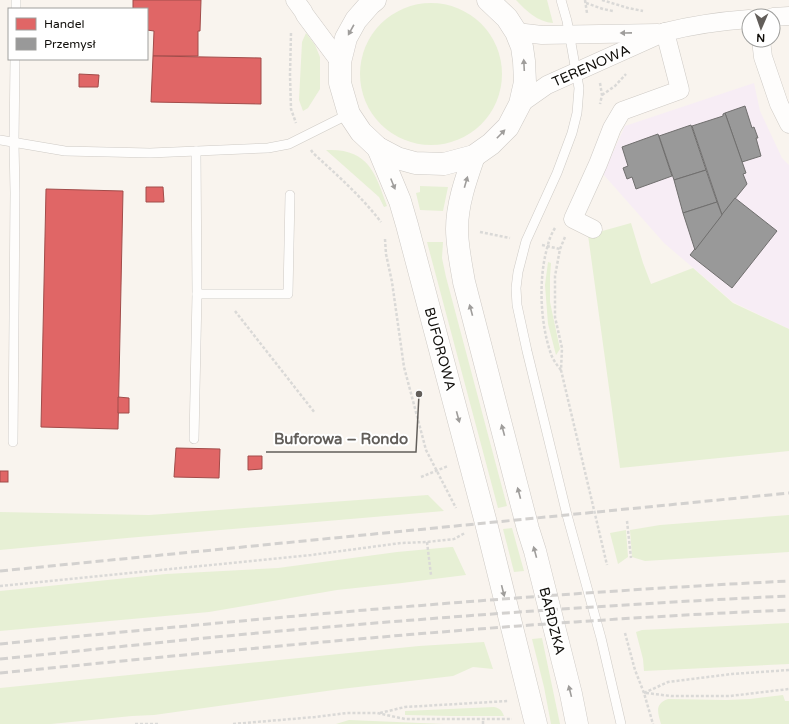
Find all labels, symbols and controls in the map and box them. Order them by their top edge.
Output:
legend [8,8,148,60]
north arrow [741,8,781,48]
text: Handel [44,17,84,31]
one-way arrow [348,24,354,36]
one-way arrow [619,30,632,36]
text: N [756,31,765,44]
text: Przemysł [44,37,96,51]
street label: TERENOWA [549,41,633,91]
one-way arrow [521,59,528,71]
one-way arrow [496,129,506,139]
one-way arrow [463,176,469,188]
one-way arrow [390,178,396,189]
one-way arrow [468,303,474,315]
street label: BUFOROWA [421,305,459,393]
one-way arrow [455,411,461,423]
one-way arrow [499,424,505,437]
callout: Buforowa – Rondo [266,425,416,452]
text: Buforowa – Rondo [274,430,408,448]
one-way arrow [516,487,522,499]
one-way arrow [532,546,538,558]
one-way arrow [500,585,506,597]
street label: BARDZKA [535,585,569,657]
one-way arrow [566,685,572,697]

